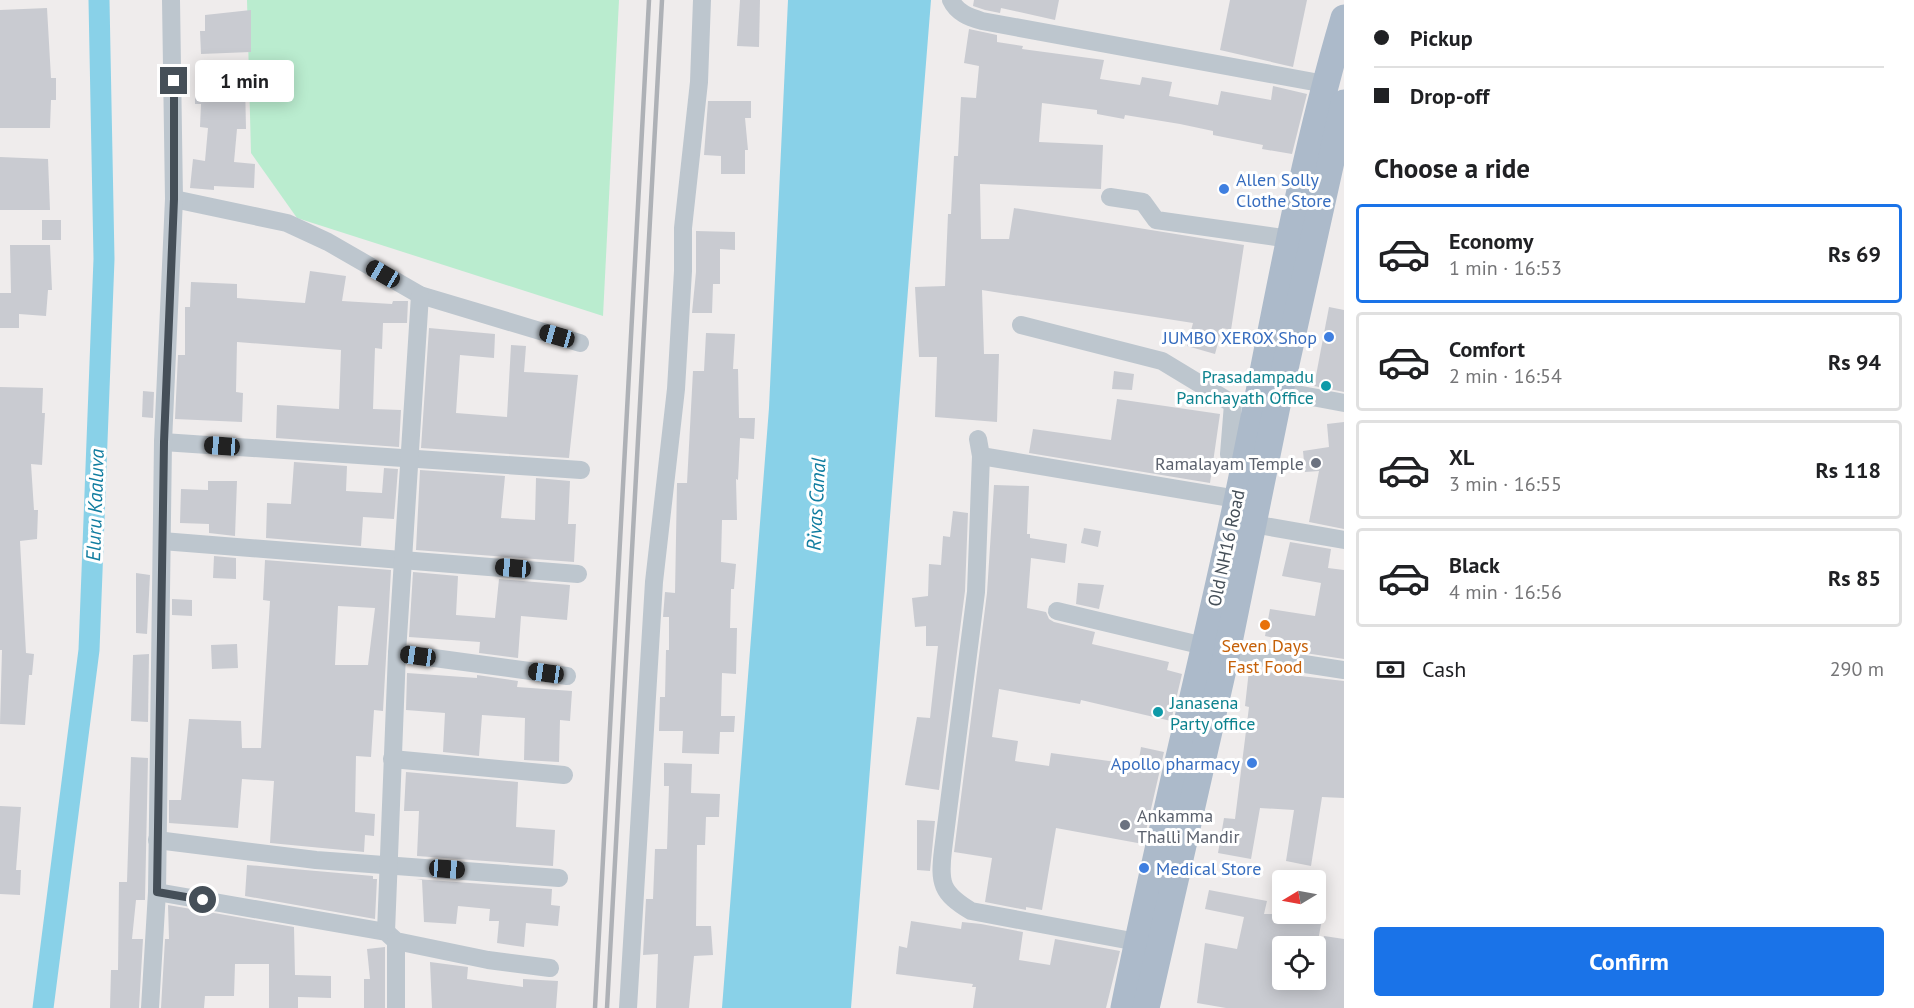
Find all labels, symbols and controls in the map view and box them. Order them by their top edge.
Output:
text: Pickup [1410,24,1473,52]
callout: 1 min [195,60,294,102]
route end [160,67,187,94]
text: 1 min [220,68,269,94]
text: Drop-off [1410,82,1489,110]
text: Choose a ride [1374,151,1530,185]
place label: Allen Solly Clothe Store [1236,168,1331,212]
marker: Allen Solly Clothe Store [1217,182,1231,196]
icon: car [1377,227,1431,281]
text: Economy [1449,227,1533,255]
text: Rs 69 [1828,240,1881,268]
text: 1 min · 16:53 [1449,255,1562,281]
car [363,257,403,291]
car [537,322,577,350]
place label: JUMBO XEROX Shop [1161,326,1317,349]
marker: JUMBO XEROX Shop [1322,330,1336,344]
icon: car [1377,335,1431,389]
text: Comfort [1449,335,1525,363]
text: Rs 94 [1828,348,1881,376]
text: 2 min · 16:54 [1449,363,1562,389]
place label: Prasadampadu Panchayath Office [1176,365,1314,409]
marker: Prasadampadu Panchayath Office [1319,379,1333,393]
car [203,436,241,456]
icon: car [1377,443,1431,497]
text: XL [1449,443,1474,471]
water label: Eluru Kaaluva [80,448,110,562]
place label: Ramalayam Temple [1155,452,1304,475]
water label: Rivas Canal [801,456,831,551]
marker: Ramalayam Temple [1309,456,1323,470]
text: Rs 118 [1815,456,1881,484]
text: 3 min · 16:55 [1449,471,1562,497]
street label: Old NH16 Road [1202,488,1250,608]
icon: car [1377,551,1431,605]
text: Black [1449,551,1500,579]
car [494,557,532,579]
text: Rs 85 [1828,564,1881,592]
text: 4 min · 16:56 [1449,579,1562,605]
marker: Seven Days Fast Food [1258,618,1272,632]
place label: Seven Days Fast Food [1221,634,1309,678]
car [399,645,437,667]
icon: cash [1374,653,1407,686]
text: Cash [1422,655,1466,683]
text: 290 m [1830,656,1884,682]
car [527,662,565,684]
place label: Janasena Party office [1169,691,1255,735]
marker: Janasena Party office [1151,705,1165,719]
place label: Apollo pharmacy [1111,752,1241,775]
marker: Apollo pharmacy [1245,756,1259,770]
place label: Ankamma Thalli Mandir [1137,804,1240,848]
marker: Ankamma Thalli Mandir [1118,818,1132,832]
place label: Medical Store [1156,857,1261,880]
car [428,859,466,879]
marker: Medical Store [1137,861,1151,875]
north arrow [1272,870,1326,924]
map controls [1272,870,1326,990]
route start [189,886,216,913]
button: Confirm [1374,927,1884,996]
button: locate [1272,936,1326,990]

